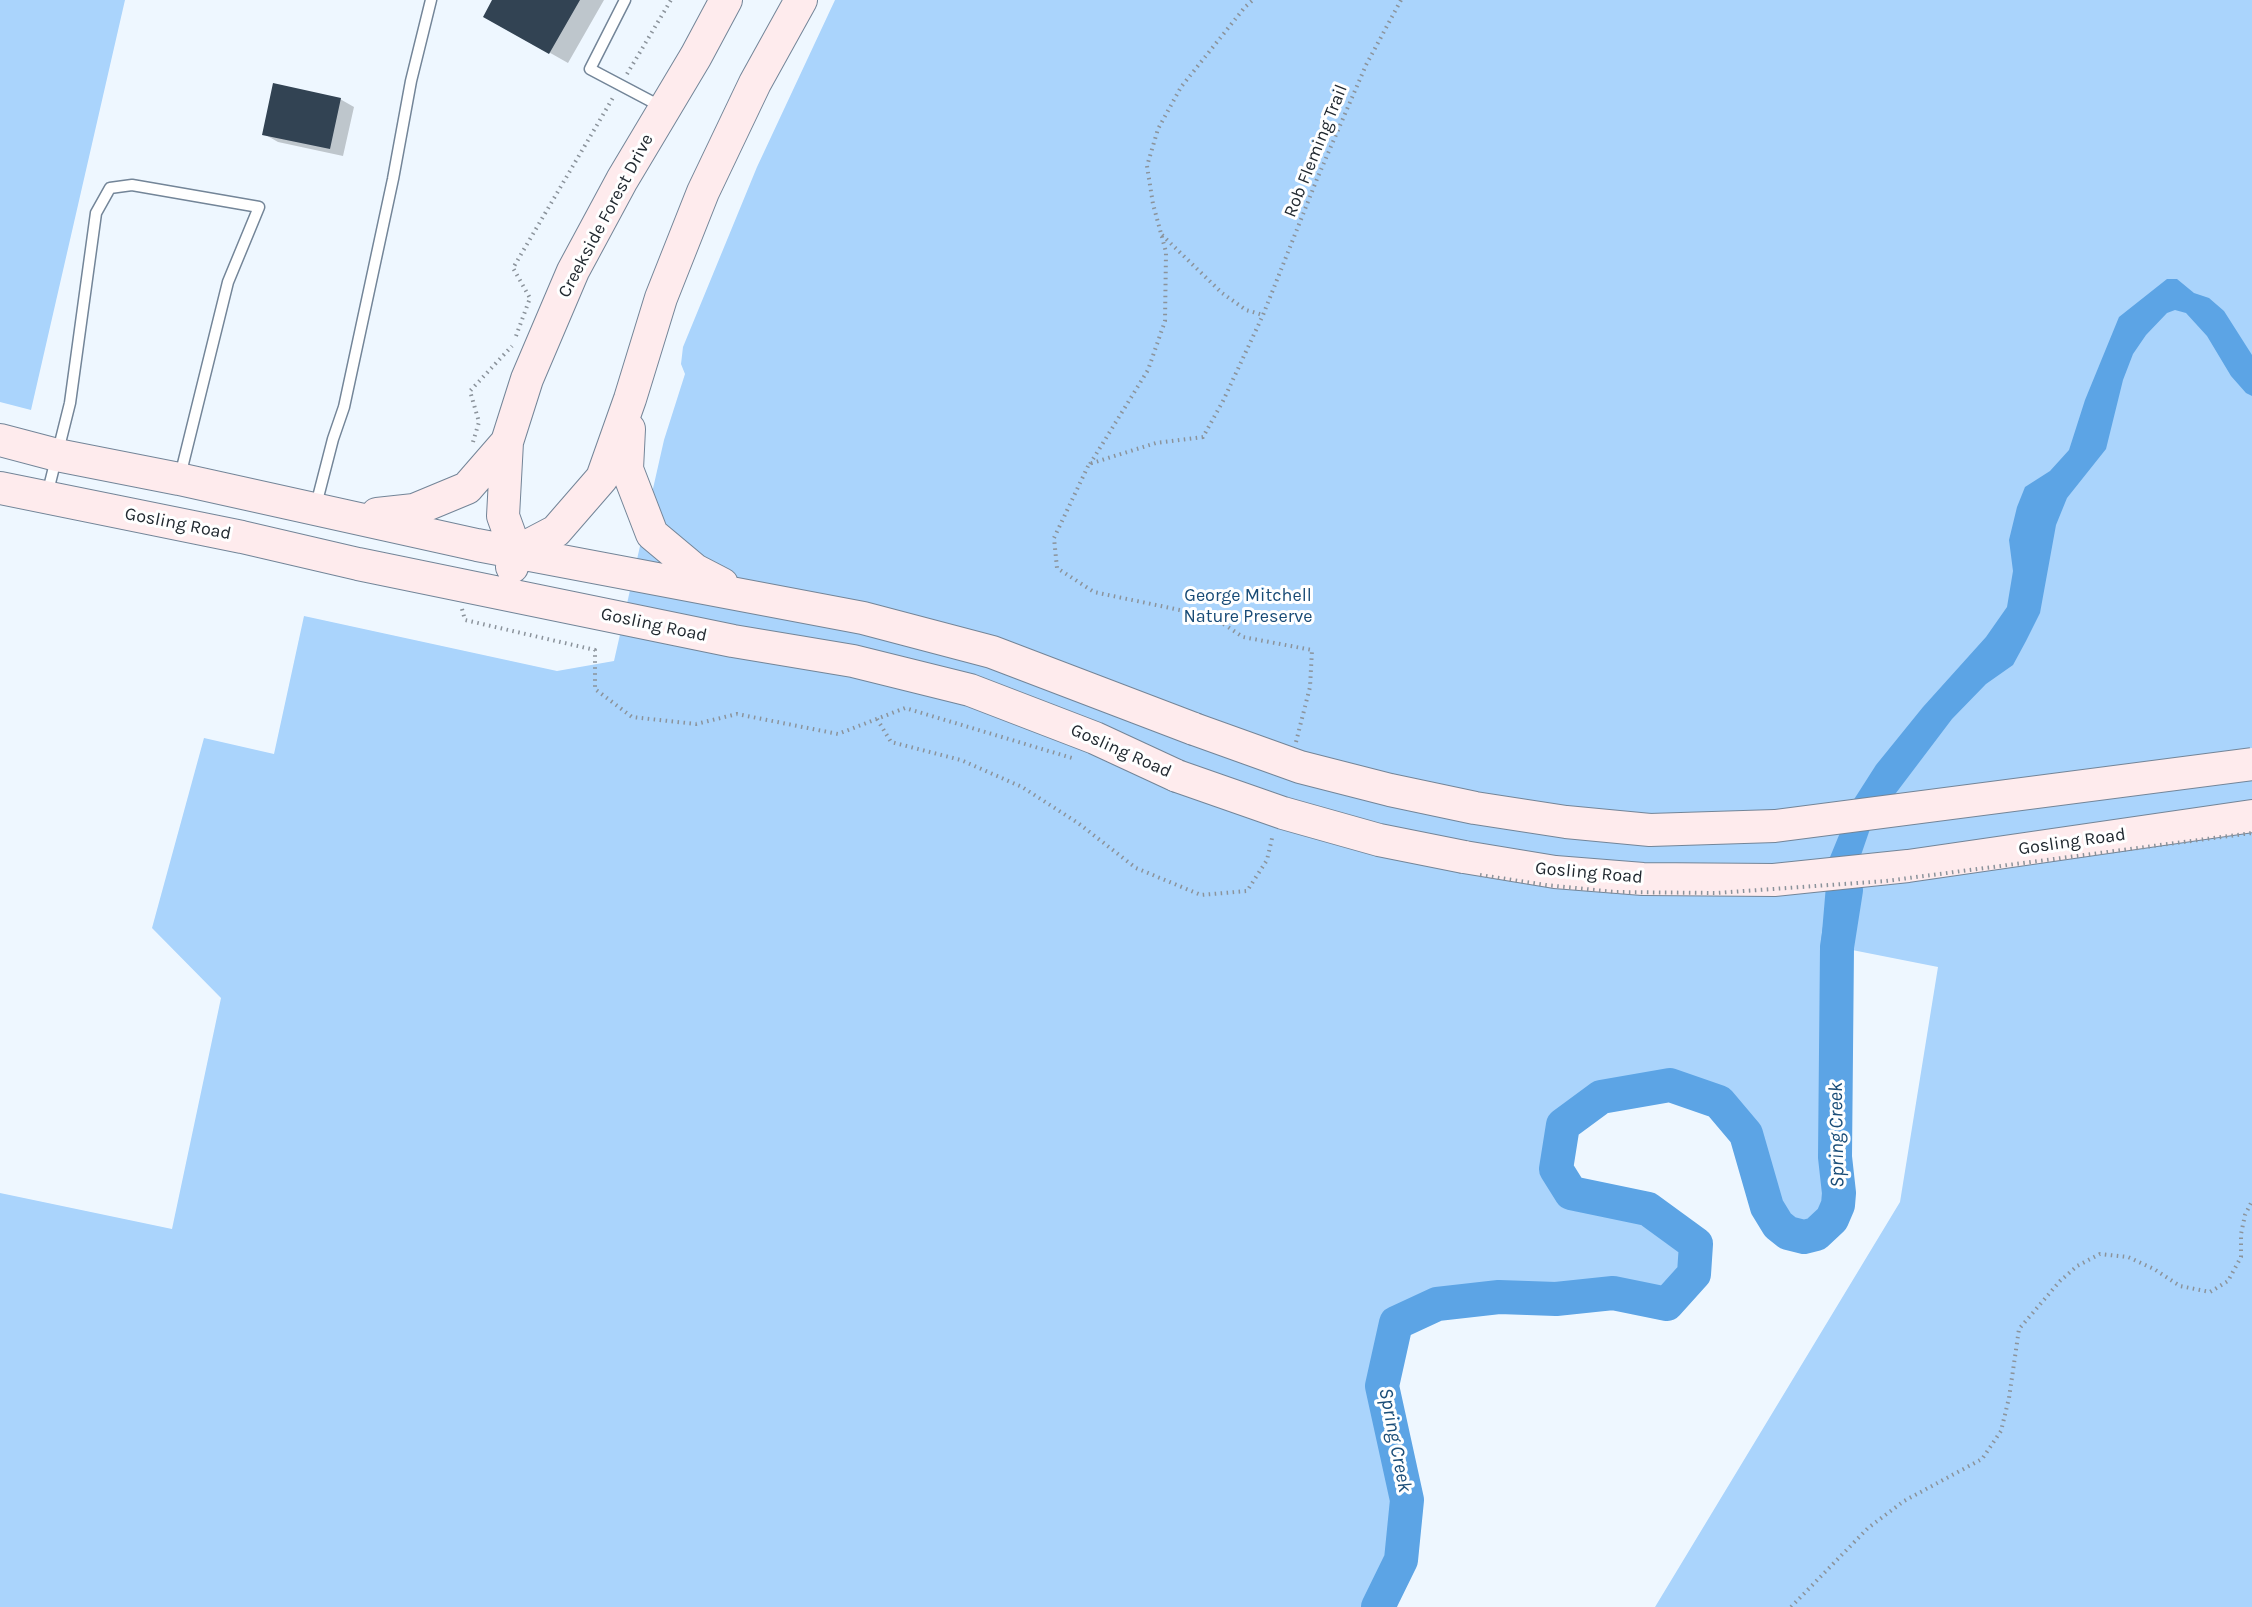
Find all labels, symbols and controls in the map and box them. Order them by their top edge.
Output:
street label: Rob Fleming Trail [1279,81,1353,221]
street label: Creekside Forest Drive [554,130,658,302]
street label: Gosling Road [123,503,233,545]
park label: George Mitchell Nature Preserve [1183,585,1313,628]
street label: Gosling Road [599,603,709,647]
street label: Gosling Road [1067,719,1175,783]
street label: Gosling Road [2017,824,2127,860]
street label: Gosling Road [1534,858,1644,888]
water label: Spring Creek [1824,1082,1850,1188]
water label: Spring Creek [1373,1386,1417,1494]

